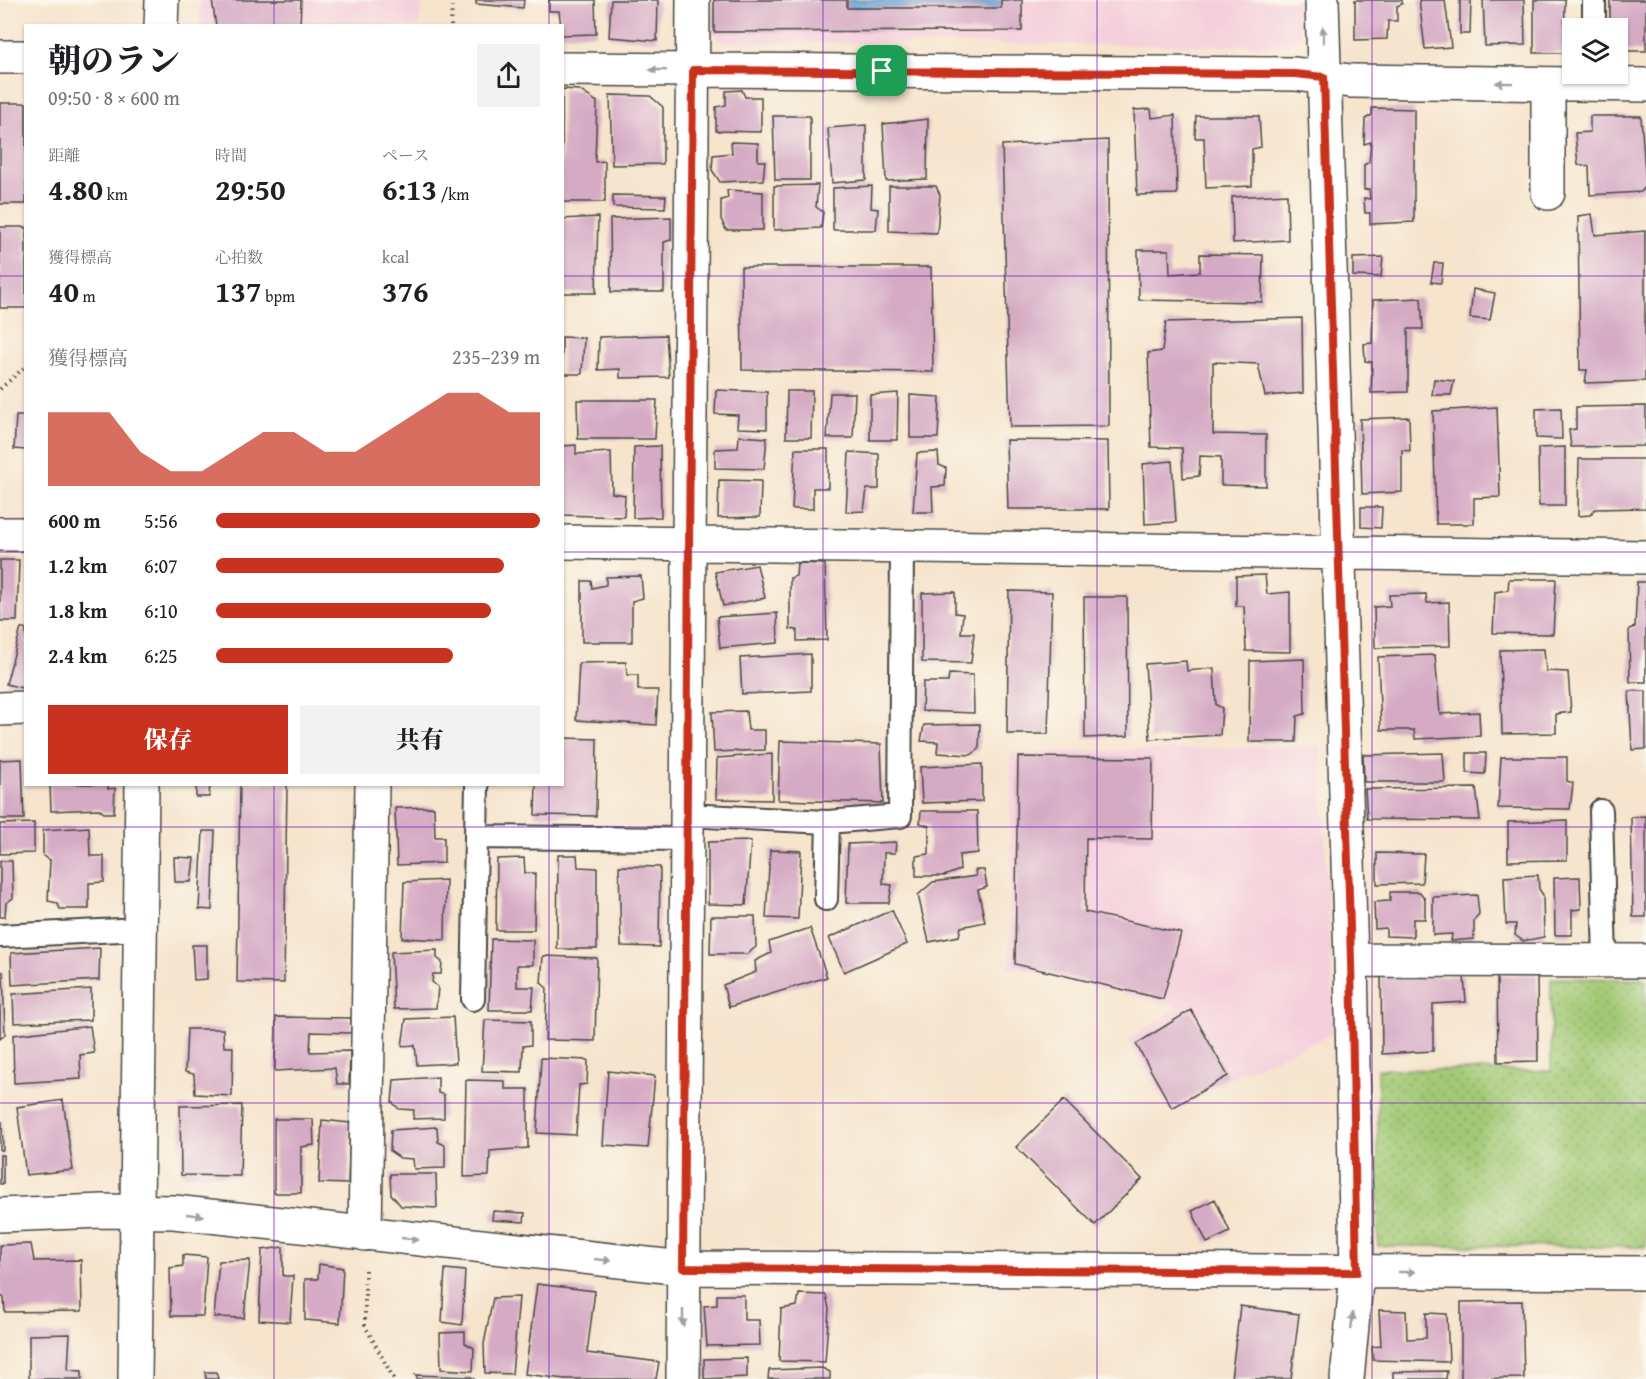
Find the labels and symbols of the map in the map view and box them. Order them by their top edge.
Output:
one-way arrow [1318,25,1327,44]
pin [856,45,907,96]
one-way arrow [649,65,668,75]
one-way arrow [1494,79,1513,88]
one-way arrow [186,1210,205,1220]
one-way arrow [400,1234,419,1244]
one-way arrow [594,1255,613,1264]
one-way arrow [1398,1267,1417,1277]
one-way arrow [678,1309,688,1328]
one-way arrow [1347,1311,1357,1330]

